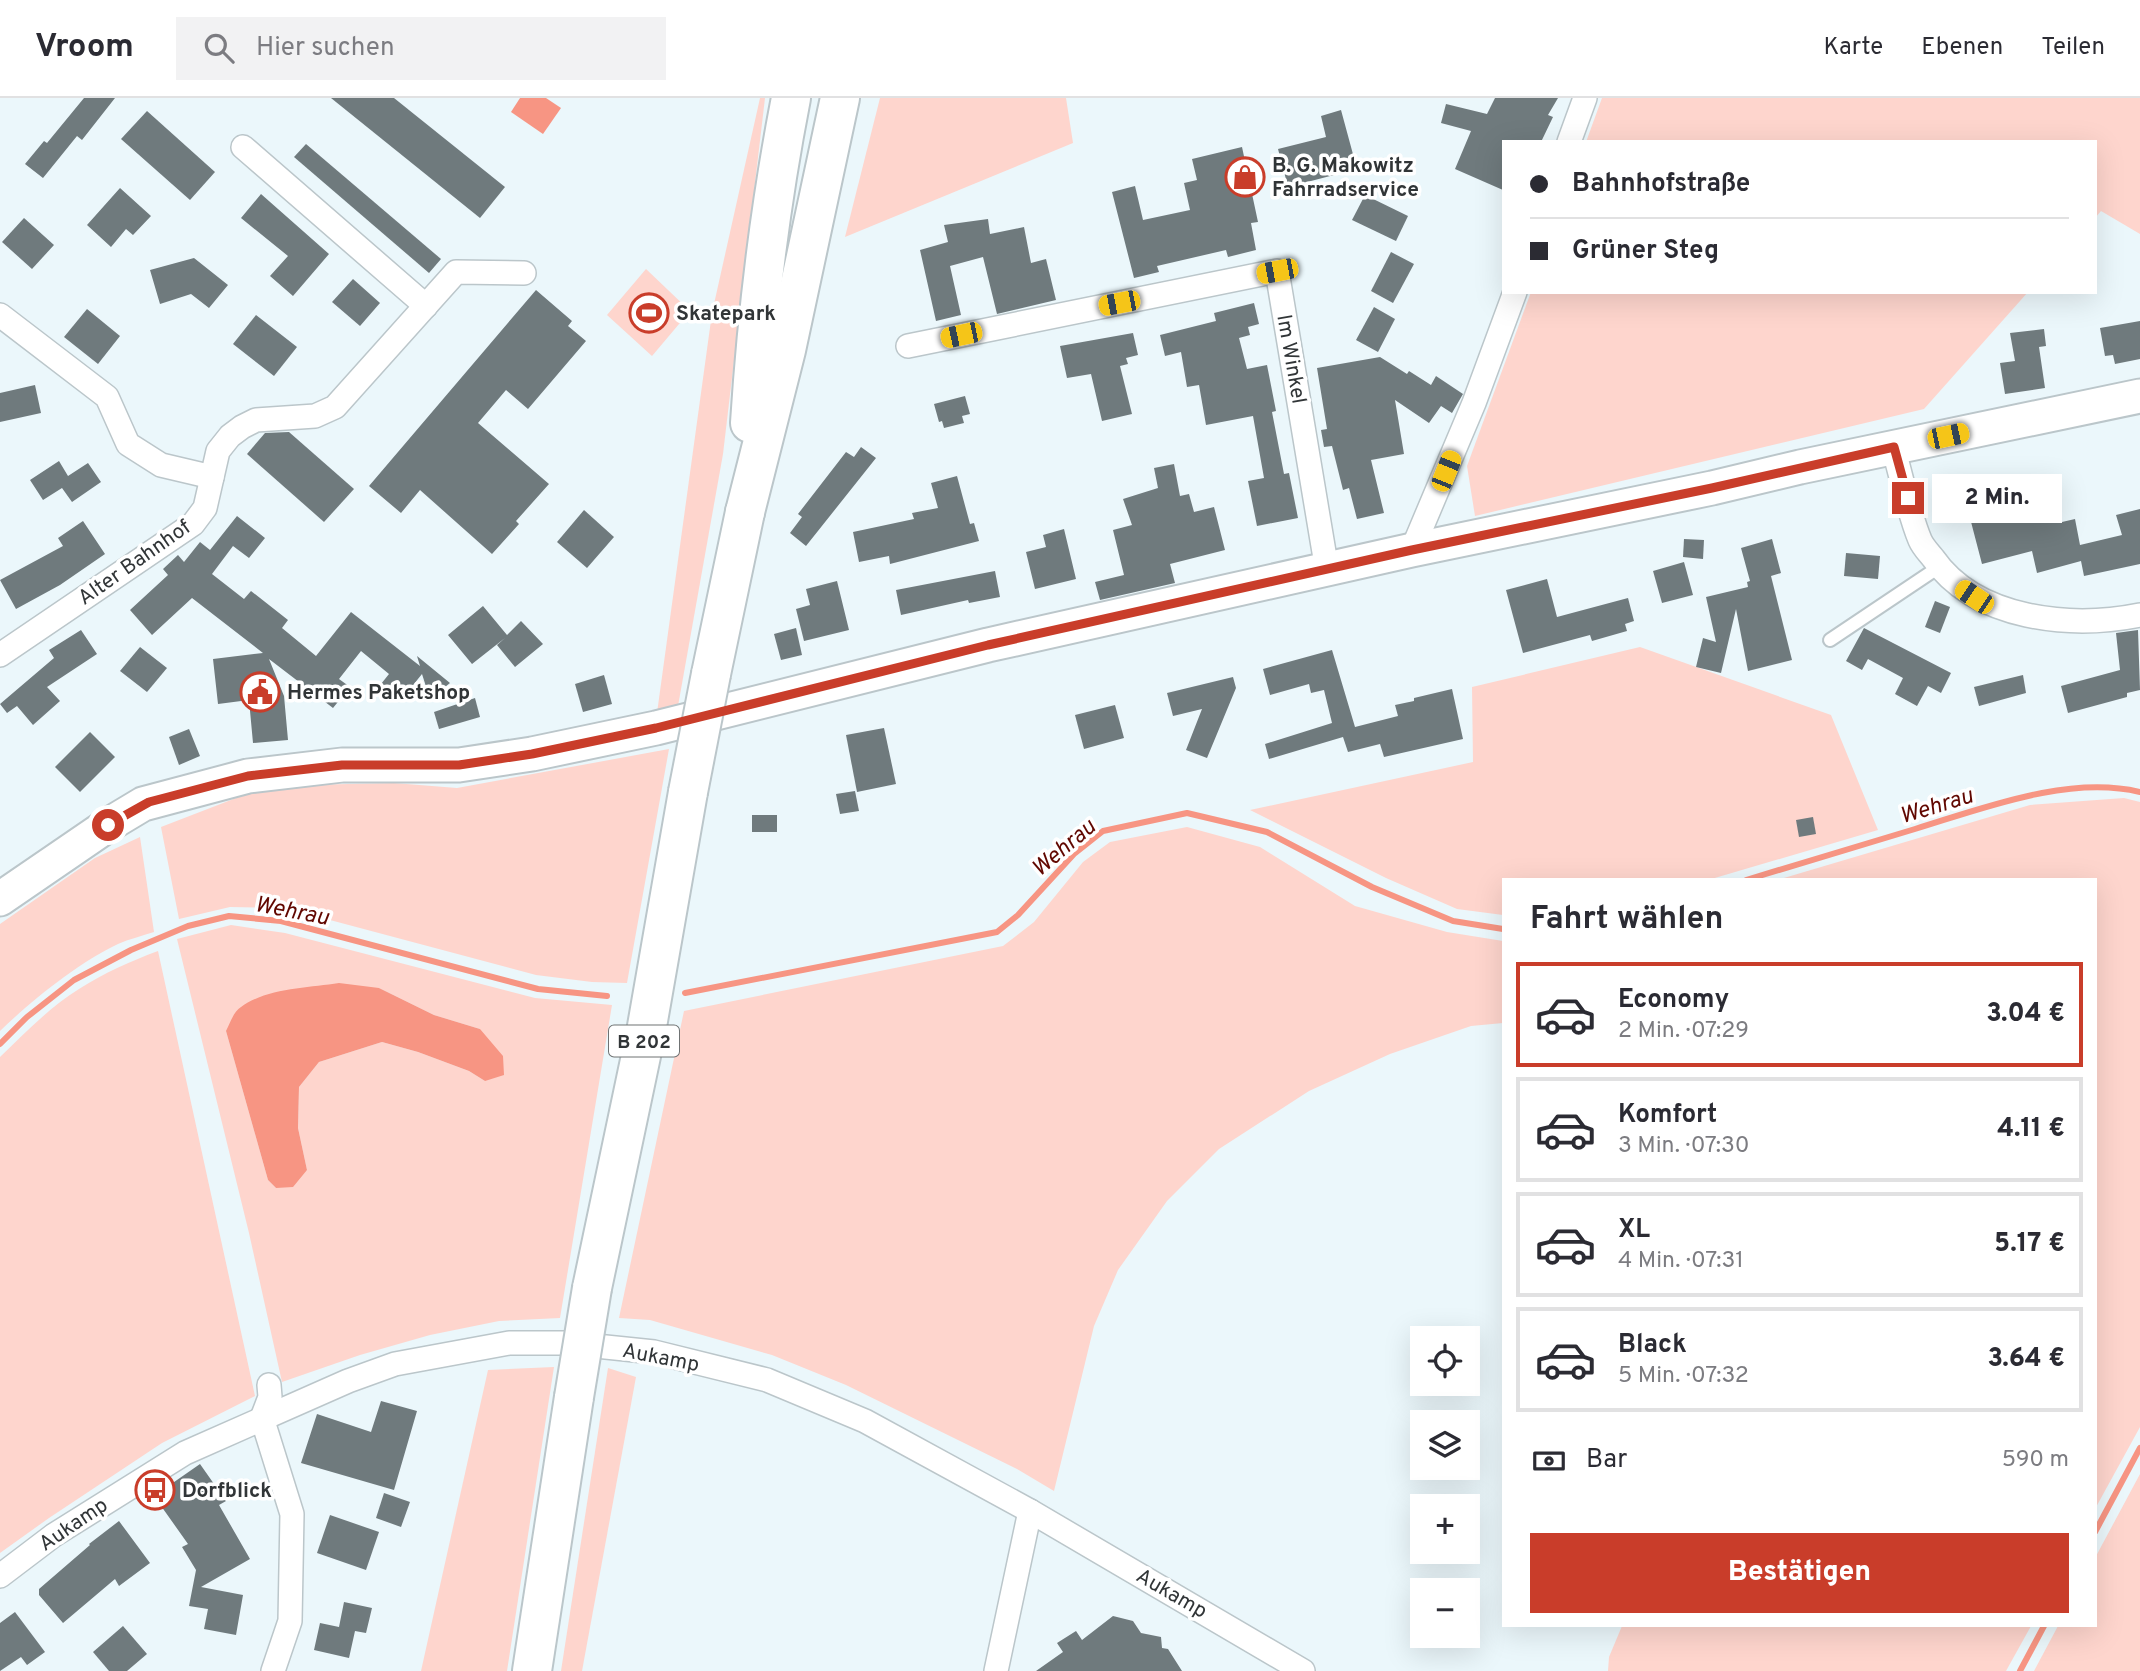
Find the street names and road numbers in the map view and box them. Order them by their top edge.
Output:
street label: Im Winkel [1269,312,1312,406]
street label: Alter Bahnhof [73,514,197,612]
road number: B 202 [609,1026,679,1057]
street label: Aukamp [620,1338,702,1379]
street label: Aukamp [34,1492,114,1558]
street label: Aukamp [1131,1563,1212,1625]

